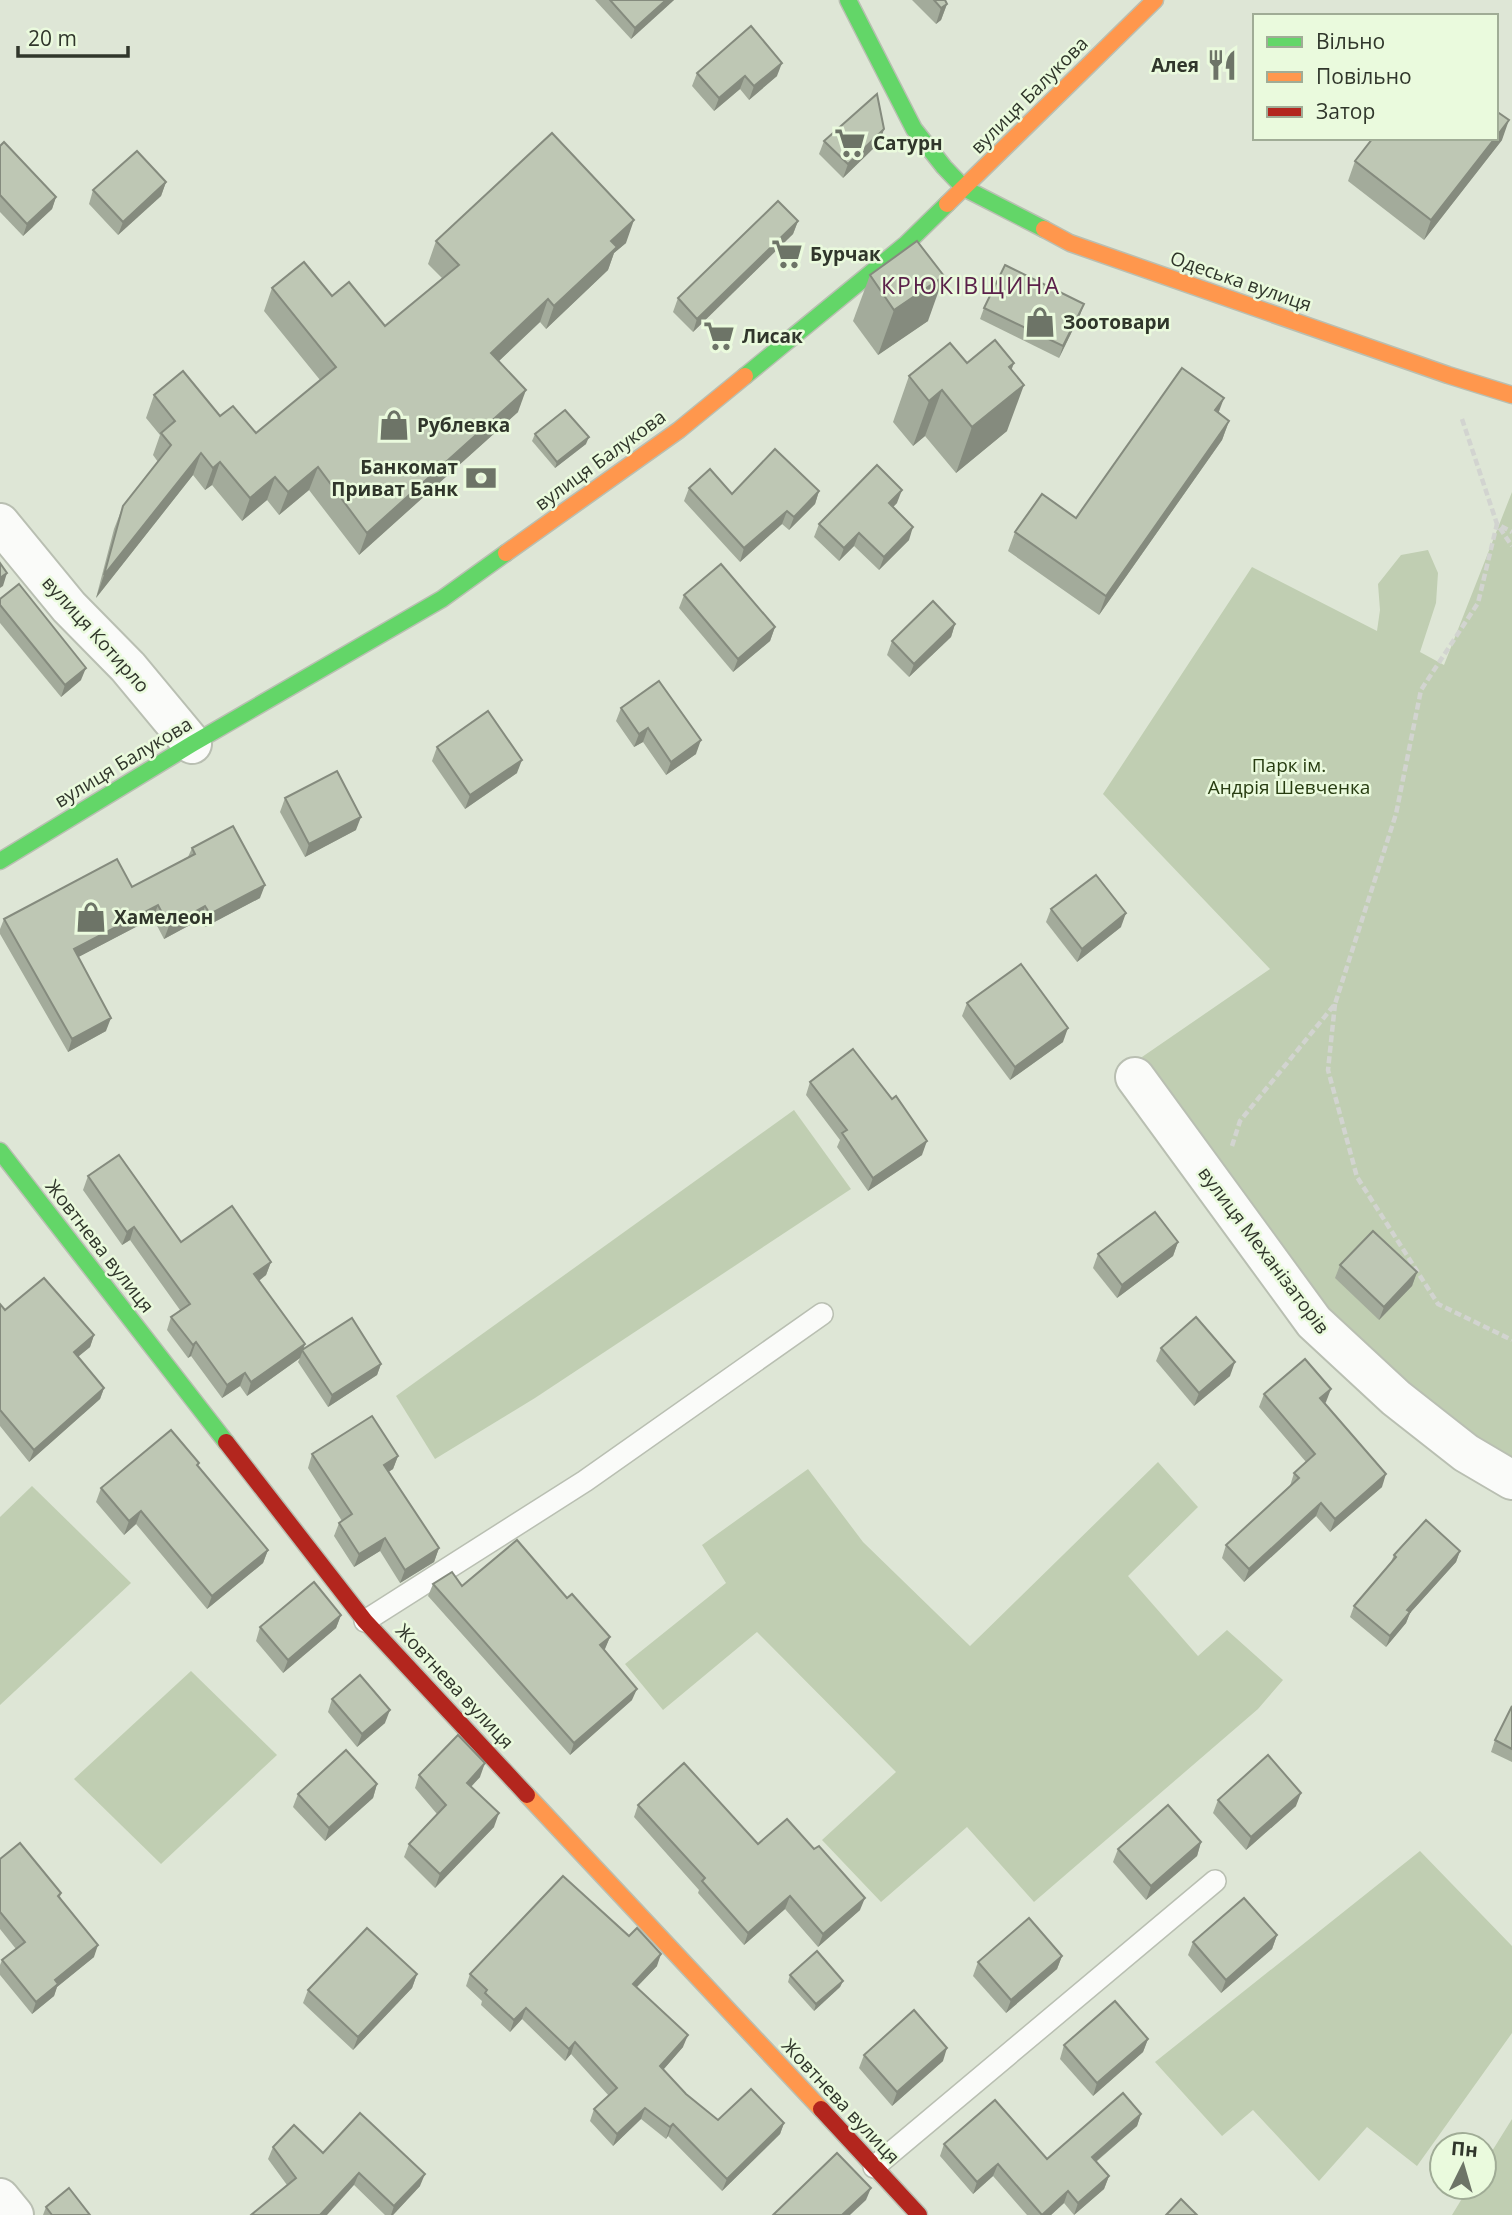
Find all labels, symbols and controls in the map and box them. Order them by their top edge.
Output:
scale bar [18,14,128,58]
legend [1253,14,1498,140]
text: 20 m [28,24,77,52]
text: Вільно [1316,27,1385,55]
street label: вулиця Балукова [965,31,1093,159]
restaurant icon: Алея [1205,48,1239,82]
place label: Алея [1151,52,1199,78]
text: Повільно [1316,62,1412,90]
text: Затор [1316,97,1375,125]
supermarket icon: Сатурн [833,126,867,160]
place label: Сатурн [873,130,943,156]
supermarket icon: Бурчак [770,237,804,271]
place label: Бурчак [810,241,881,267]
street label: Одеська вулиця [1167,245,1315,317]
district label: КРЮКІВЩИНА [881,269,1061,301]
shop icon: Зоотовари [1023,305,1057,339]
place label: Зоотовари [1063,309,1170,335]
supermarket icon: Лисак [702,319,736,353]
place label: Лисак [742,323,803,349]
street label: вулиця Балукова [529,404,671,516]
shop icon: Рублевка [377,408,411,442]
place label: Рублевка [417,412,510,438]
place label: Банкомат Приват Банк [331,454,458,502]
bank icon: Банкомат Приват Банк [464,461,498,495]
street label: вулиця Котирло [37,570,155,698]
street label: вулиця Балукова [49,711,197,813]
park label: Парк ім. Андрія Шевченка [1208,752,1370,800]
shop icon: Хамелеон [74,900,108,934]
place label: Хамелеон [114,904,213,930]
street label: вулиця Механізаторів [1192,1161,1336,1339]
street label: Жовтнева вулиця [40,1174,160,1318]
street label: Жовтнева вулиця [390,1618,520,1754]
street label: Жовтнева вулиця [776,2033,906,2169]
north arrow [1428,2131,1498,2201]
text: Пн [1450,2135,1479,2163]

